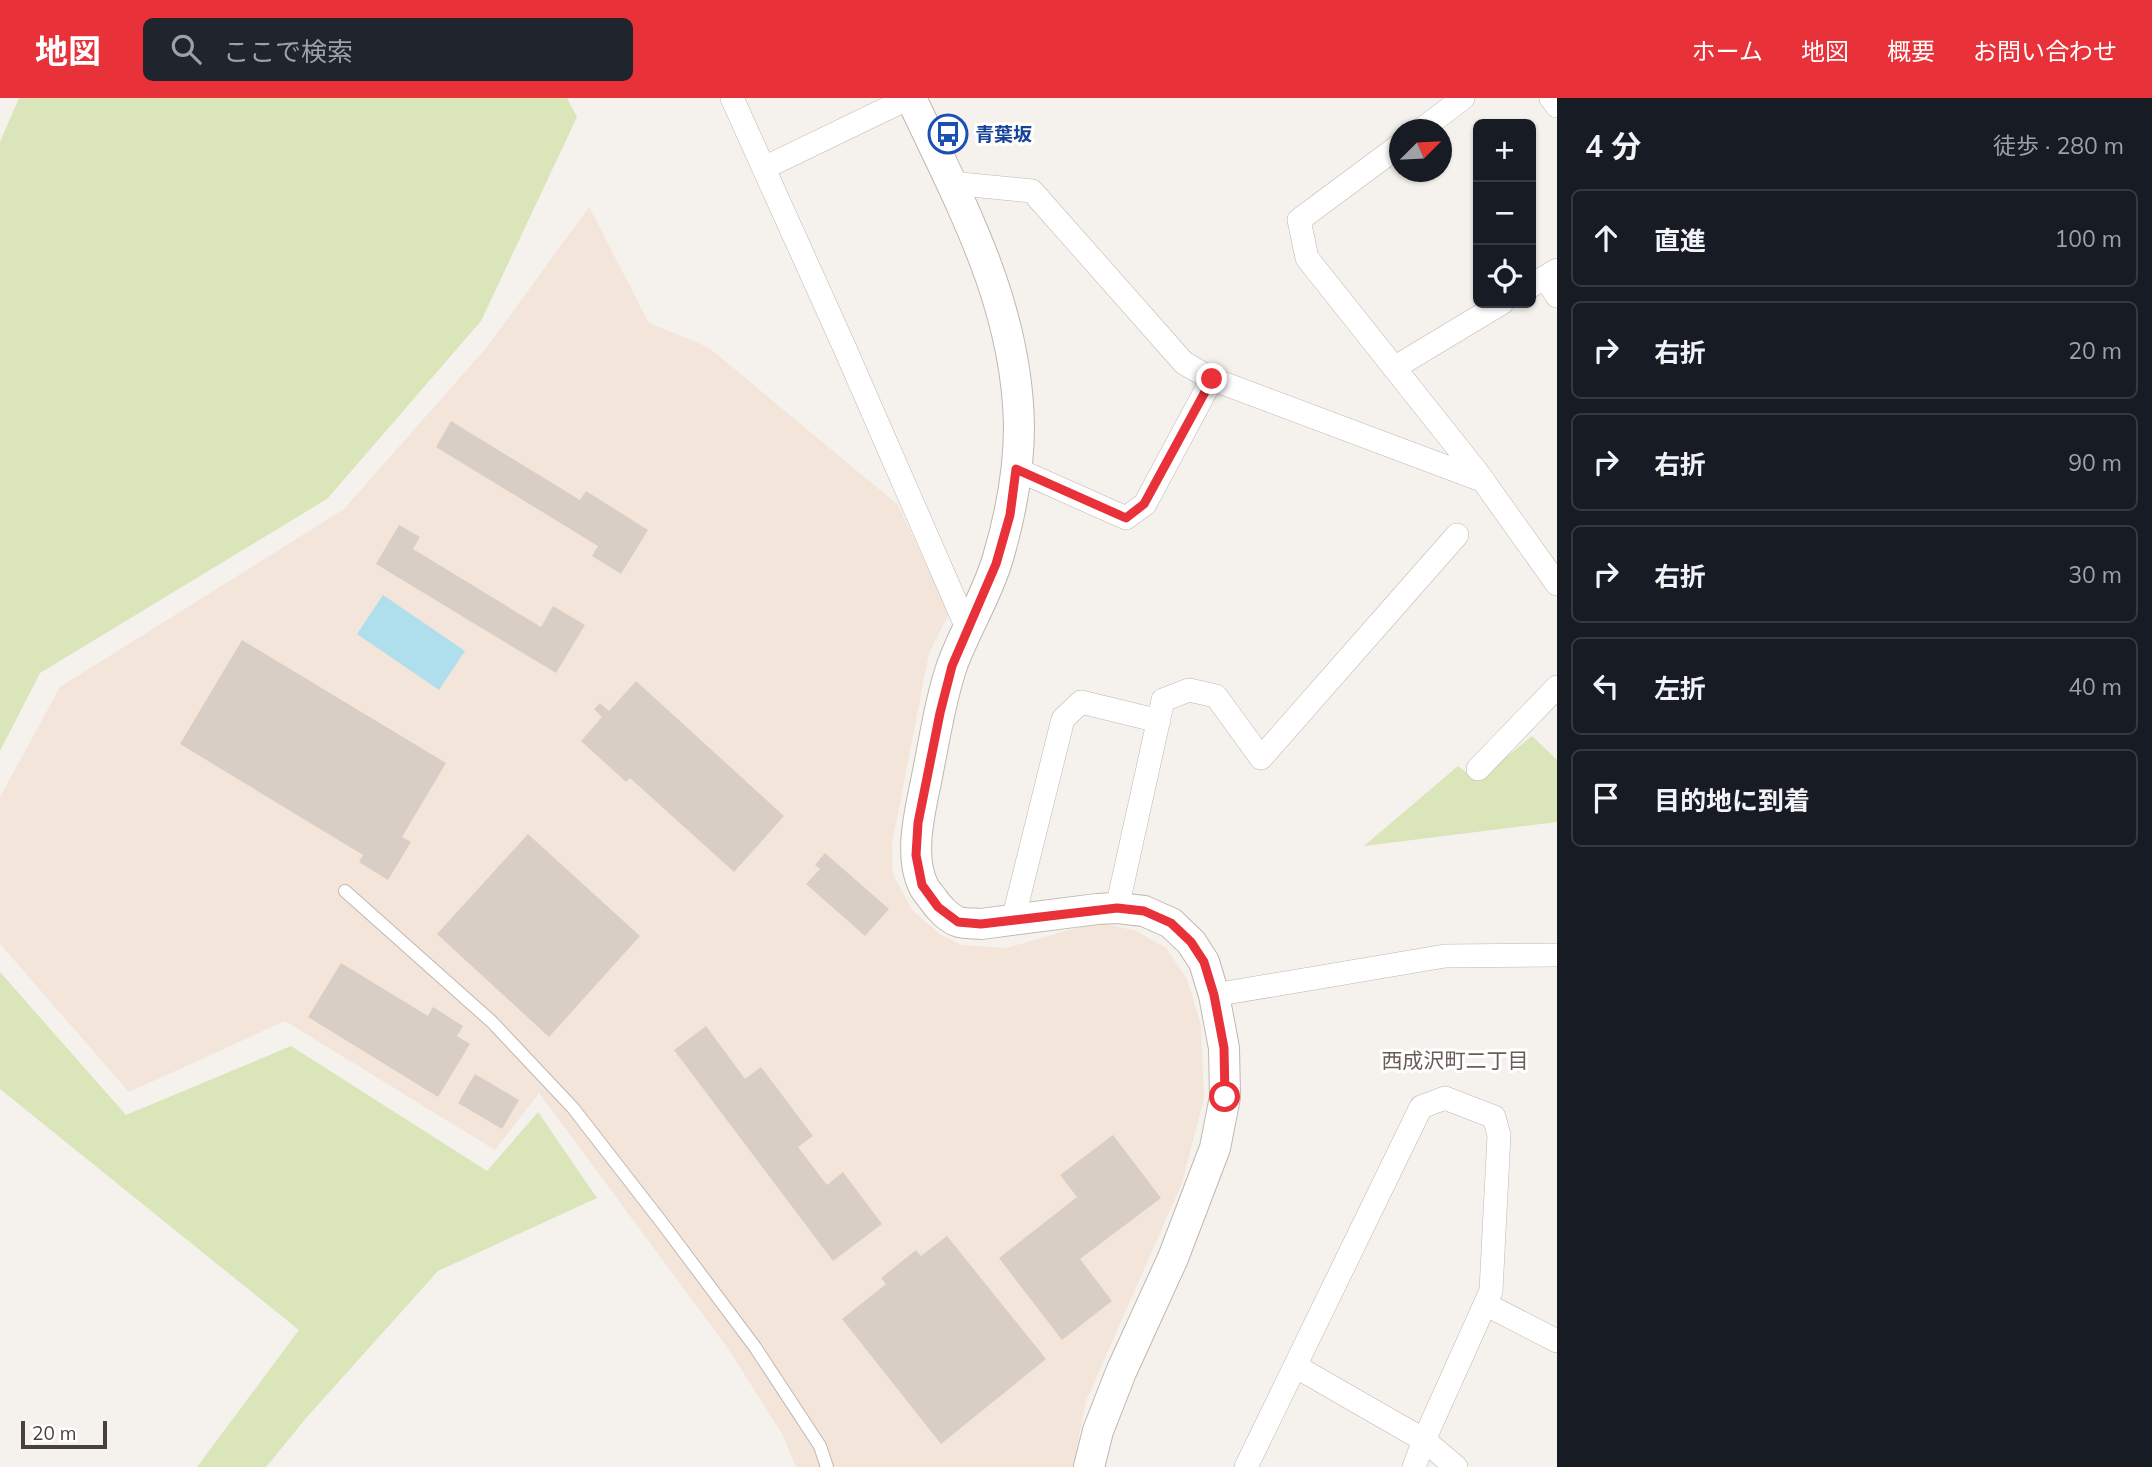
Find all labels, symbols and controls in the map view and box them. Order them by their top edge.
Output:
search box [143,18,633,81]
text: 地図 [35,30,101,71]
icon: search [167,30,205,68]
text: ここで検索 [223,35,353,68]
text: ホーム [1692,36,1763,66]
text: 地図 [1801,36,1849,66]
text: 概要 [1887,36,1935,66]
text: お問い合わせ [1973,36,2117,66]
bus stop icon: 青葉坂 [927,113,969,155]
north arrow [1389,119,1452,182]
map controls [1473,119,1536,308]
button: + [1473,119,1536,182]
place label: 青葉坂 [975,122,1032,146]
text: 4 分 [1585,127,1641,165]
text: 徒歩 · 280 m [1993,131,2124,160]
button: − [1473,182,1536,245]
icon: ahead [1587,219,1625,257]
text: 直進 [1654,224,1706,257]
text: 100 m [2054,224,2122,253]
button: locate [1473,245,1536,308]
icon: right [1587,331,1625,369]
text: 右折 [1654,336,1706,369]
text: 20 m [2068,336,2122,365]
route end [1196,363,1227,394]
icon: right [1587,443,1625,481]
text: 右折 [1654,448,1706,481]
text: 90 m [2068,448,2122,477]
icon: right [1587,555,1625,593]
text: 右折 [1654,560,1706,593]
text: 30 m [2068,560,2122,589]
icon: left [1587,667,1625,705]
text: 左折 [1654,672,1706,705]
text: 40 m [2068,672,2122,701]
icon: arrive [1587,779,1625,817]
text: 目的地に到着 [1654,784,1810,817]
district label: 西成沢町二丁目 [1382,1047,1529,1073]
route start [1209,1081,1240,1112]
scale bar [21,1418,107,1450]
text: 20 m [32,1421,76,1445]

